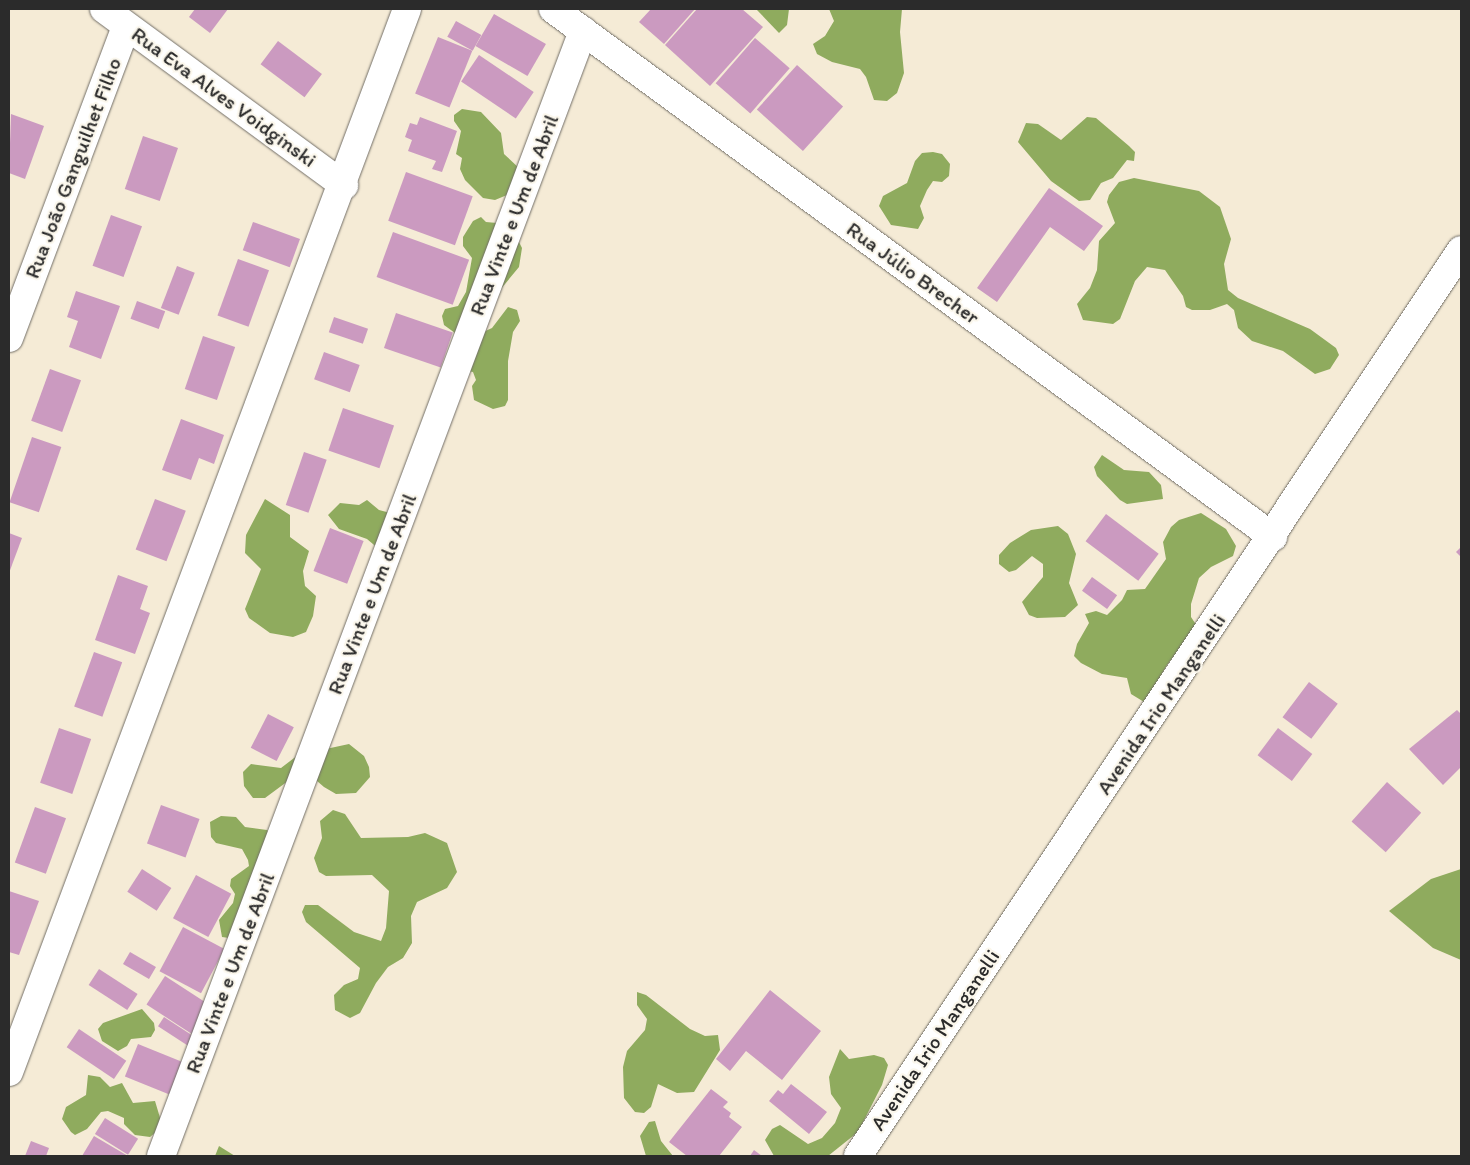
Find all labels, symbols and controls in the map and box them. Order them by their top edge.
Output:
street label: Rua Eva Alves Voidginski [127,22,321,172]
street label: Rua João Ganguilhet Filho [19,54,127,282]
street label: Rua Vinte e Um de Abril [464,111,564,319]
street label: Rua Júlio Brecher [841,216,985,330]
street label: Rua Vinte e Um de Abril [322,490,422,698]
street label: Avenida Irio Manganelli [1091,609,1231,799]
street label: Rua Vinte e Um de Abril [180,869,280,1077]
street label: Avenida Irio Manganelli [865,945,1005,1135]

